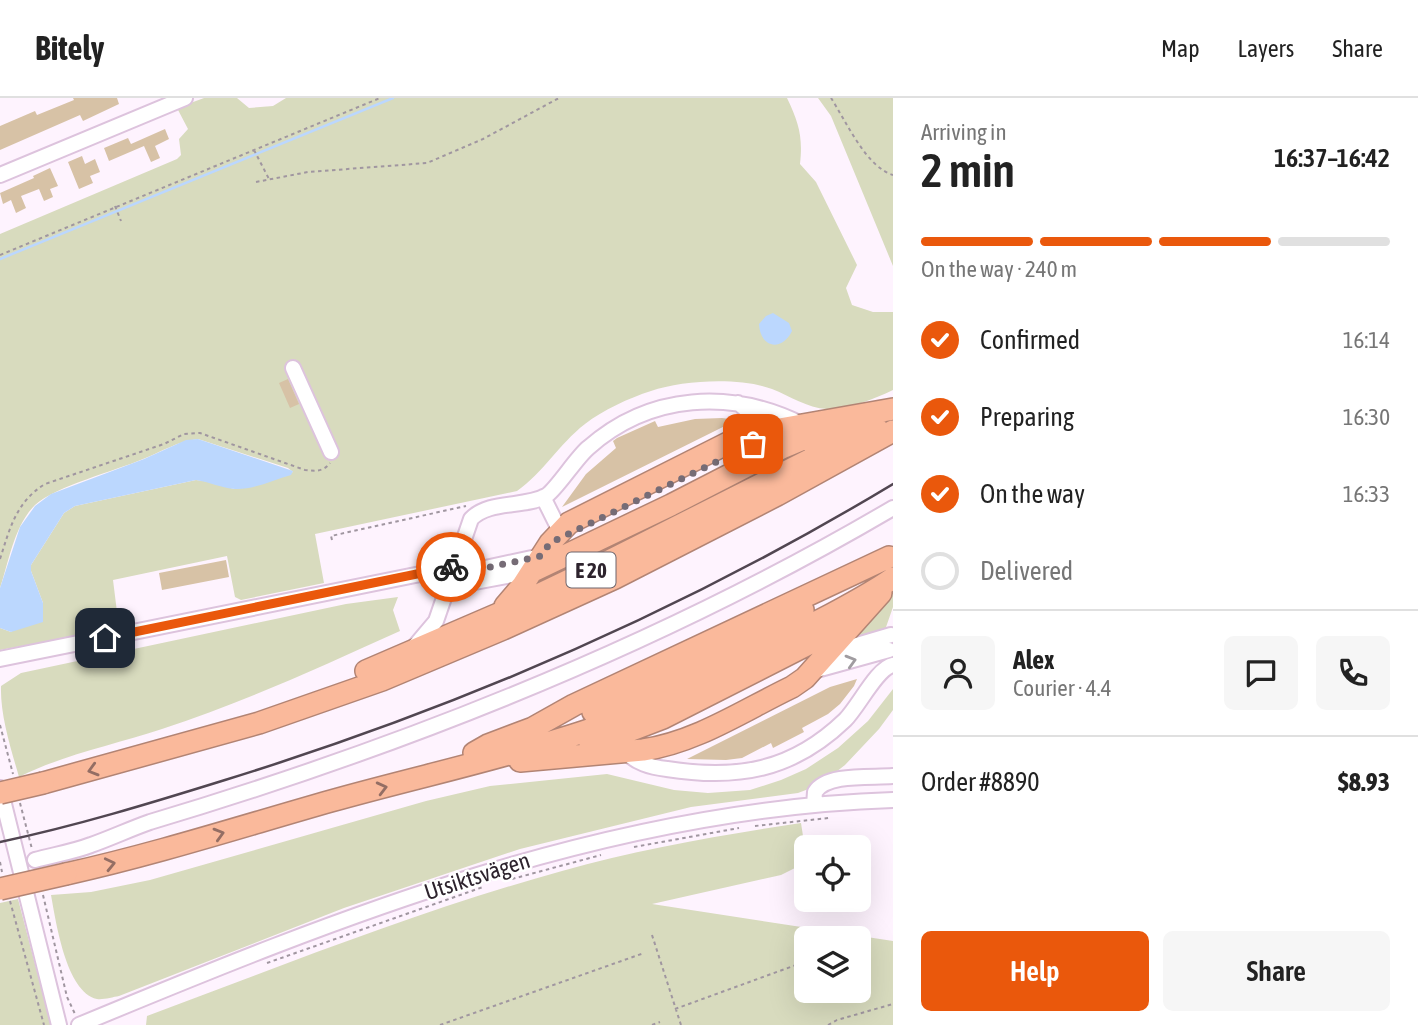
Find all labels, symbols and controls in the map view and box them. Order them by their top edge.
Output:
text: Bitely [35,29,104,67]
text: Map [1161,35,1200,62]
text: Layers [1238,35,1294,62]
text: Share [1332,35,1383,62]
text: Arriving in [921,119,1007,145]
text: 16:37–16:42 [1274,143,1390,173]
text: 2 min [921,144,1015,197]
text: On the way · 240 m [921,256,1077,282]
icon: check [921,321,959,359]
text: Confirmed [980,325,1080,355]
text: 16:14 [1343,327,1390,353]
icon: check [921,398,959,436]
text: Preparing [980,402,1074,432]
text: 16:30 [1343,404,1390,430]
pin [723,414,783,474]
icon: bag [734,425,772,463]
icon: check [921,475,959,513]
text: On the way [980,479,1085,509]
text: 16:33 [1343,481,1390,507]
courier [416,532,486,602]
icon: bike [432,548,470,586]
road number: E 20 [566,552,616,588]
text: Delivered [980,556,1073,586]
pin [75,608,135,668]
icon: home [86,619,124,657]
button: person [921,636,995,710]
button: chat [1224,636,1298,710]
button: phone [1316,636,1390,710]
text: Alex [1013,645,1054,675]
one-way arrow [844,654,856,669]
text: Courier · 4.4 [1013,675,1112,701]
one-way arrow [87,762,99,776]
text: Order #8890 [921,767,1040,797]
text: $8.93 [1338,767,1390,797]
one-way arrow [376,782,388,796]
one-way arrow [212,828,224,843]
map controls [794,835,871,1003]
button: locate [794,835,871,912]
street label: Utsiktsvägen [421,847,533,905]
one-way arrow [104,858,116,872]
button: layers [794,926,871,1003]
button: Help [921,931,1149,1011]
button: Share [1163,931,1390,1011]

